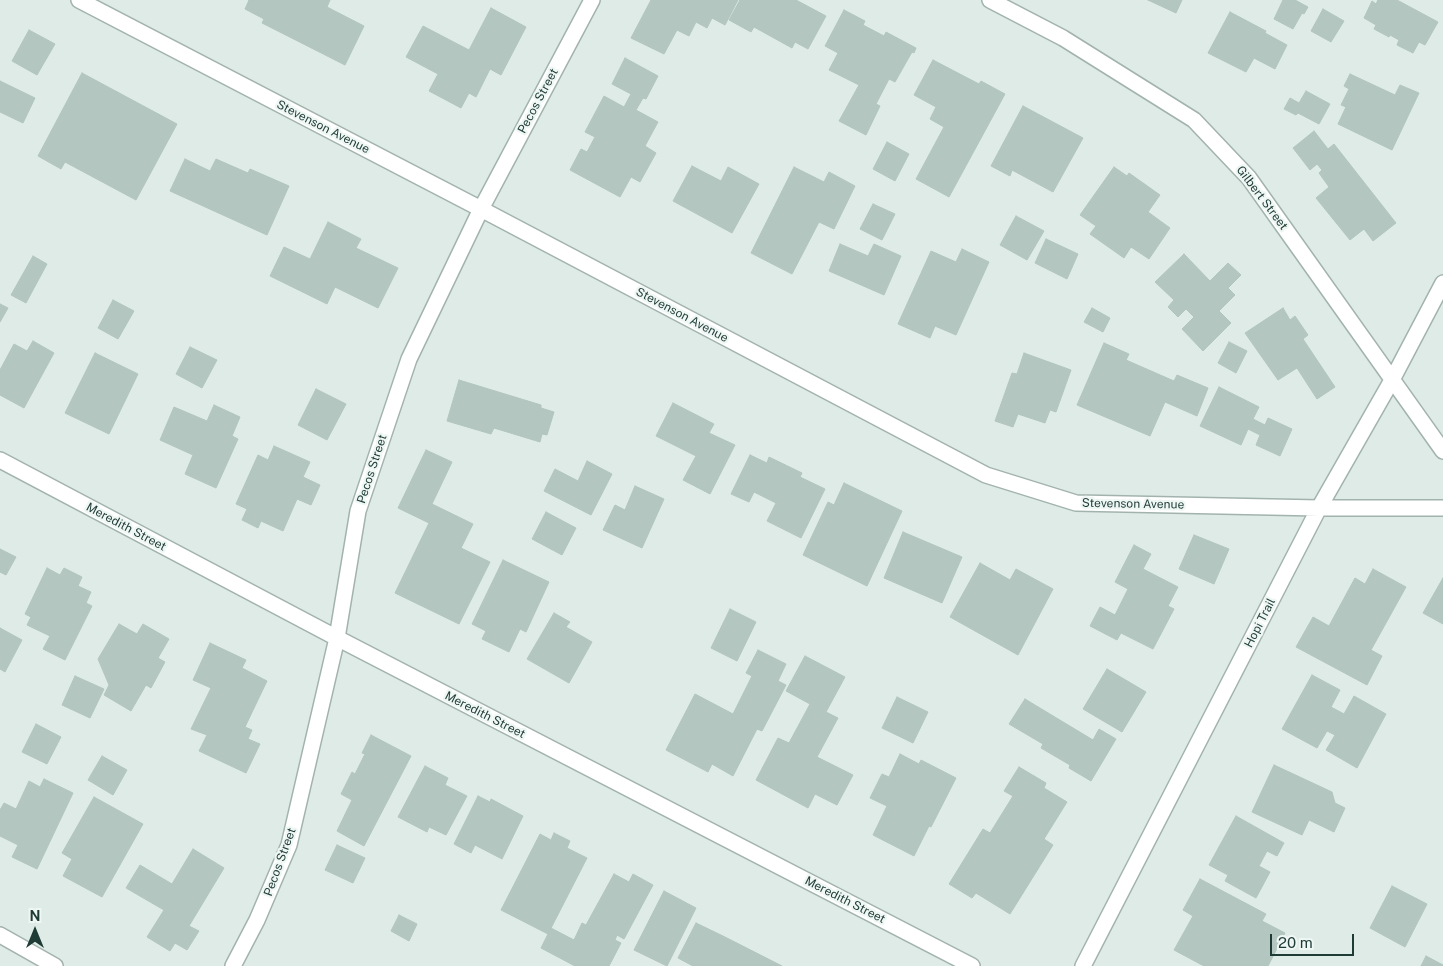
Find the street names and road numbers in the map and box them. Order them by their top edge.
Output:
street label: Pecos Street [515,66,561,136]
street label: Stevenson Avenue [274,97,372,157]
street label: Gilbert Street [1233,163,1291,233]
street label: Stevenson Avenue [633,285,731,345]
street label: Pecos Street [354,433,390,505]
street label: Stevenson Avenue [1082,496,1184,512]
street label: Meredith Street [84,500,168,554]
street label: Hopi Trail [1241,596,1279,650]
street label: Meredith Street [442,688,528,742]
street label: Pecos Street [261,826,299,898]
street label: Meredith Street [802,873,888,927]

